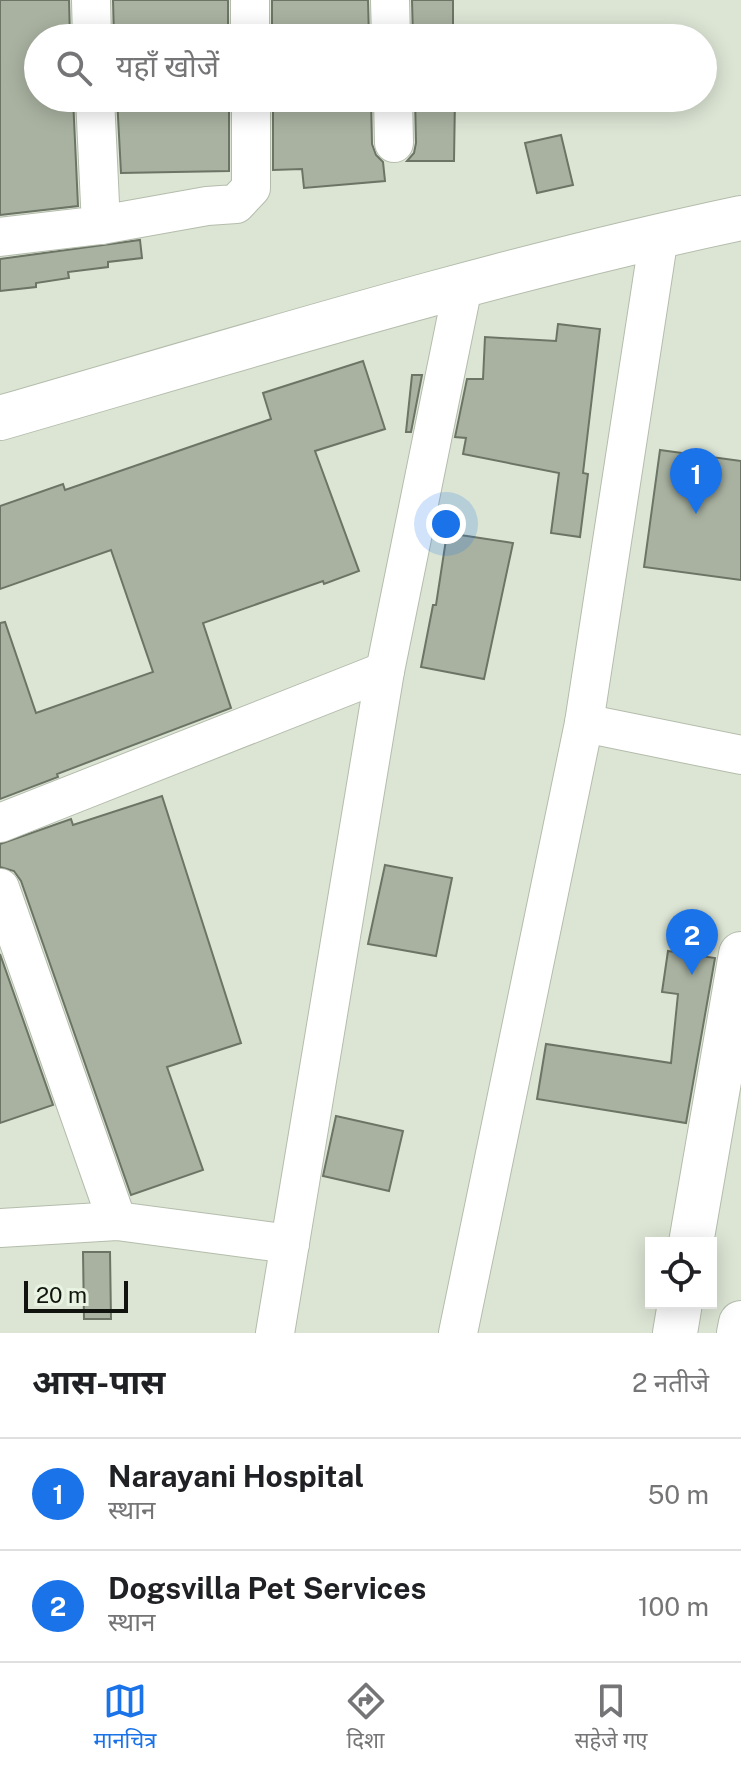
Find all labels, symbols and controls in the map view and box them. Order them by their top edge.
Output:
search box [24,24,717,112]
icon: search [52,46,96,90]
text: यहाँ खोजें [116,48,219,84]
pin: 1 [670,448,722,514]
your location [426,504,466,544]
pin: 2 [666,909,718,975]
map controls [645,1237,717,1309]
button: locate [645,1237,717,1309]
scale bar [24,1277,128,1313]
text: 20 m [36,1282,87,1308]
text: आस-पास [32,1362,165,1402]
text: 2 नतीजे [632,1367,709,1398]
text: Narayani Hospital [108,1458,364,1494]
text: 1 [52,1479,64,1510]
text: 50 m [648,1479,709,1510]
text: स्थान [108,1494,155,1525]
text: Dogsvilla Pet Services [108,1570,426,1606]
text: 2 [50,1591,66,1622]
text: 100 m [638,1591,709,1622]
text: स्थान [108,1606,155,1637]
tab: मानचित्र [94,1679,156,1757]
tab: दिशा [344,1679,388,1757]
tab: सहेजे गए [575,1679,647,1757]

